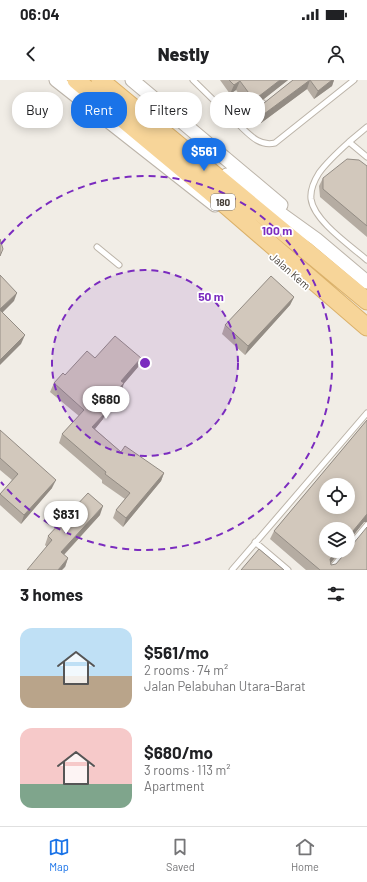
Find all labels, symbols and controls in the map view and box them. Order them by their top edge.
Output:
text: 06:04 [20,5,60,23]
icon: back [20,43,42,65]
text: Nestly [158,43,209,65]
icon: person [325,43,347,65]
chip: Buy [12,92,63,128]
chip: Rent [71,92,127,128]
chip: Filters [135,92,202,128]
chip: New [210,92,265,128]
pin: $561 [180,138,228,172]
text: $561 [191,143,217,159]
road number: 180 [211,194,235,210]
text: 100 m [262,223,292,237]
street label: Jalan Kem [267,249,313,292]
text: 50 m [198,289,224,303]
centre of rings [138,356,152,370]
pin: $680 [82,386,130,420]
text: $680 [92,391,120,407]
map controls [319,478,355,558]
button: locate [319,478,355,514]
pin: $831 [42,501,90,535]
text: $831 [53,506,79,522]
button: layers [319,522,355,558]
icon: filters [325,583,347,605]
text: 3 homes [20,584,83,604]
text: $561/mo [144,642,209,662]
icon: home [52,644,100,692]
text: 2 rooms · 74 m² [144,662,228,678]
text: Jalan Pelabuhan Utara-Barat [144,678,306,694]
text: $680/mo [144,742,213,762]
icon: home [52,744,100,792]
text: 3 rooms · 113 m² [144,762,231,778]
text: Apartment [144,778,205,794]
tab: Map [48,836,70,873]
tab: Saved [166,836,195,873]
tab: Home [291,836,319,873]

